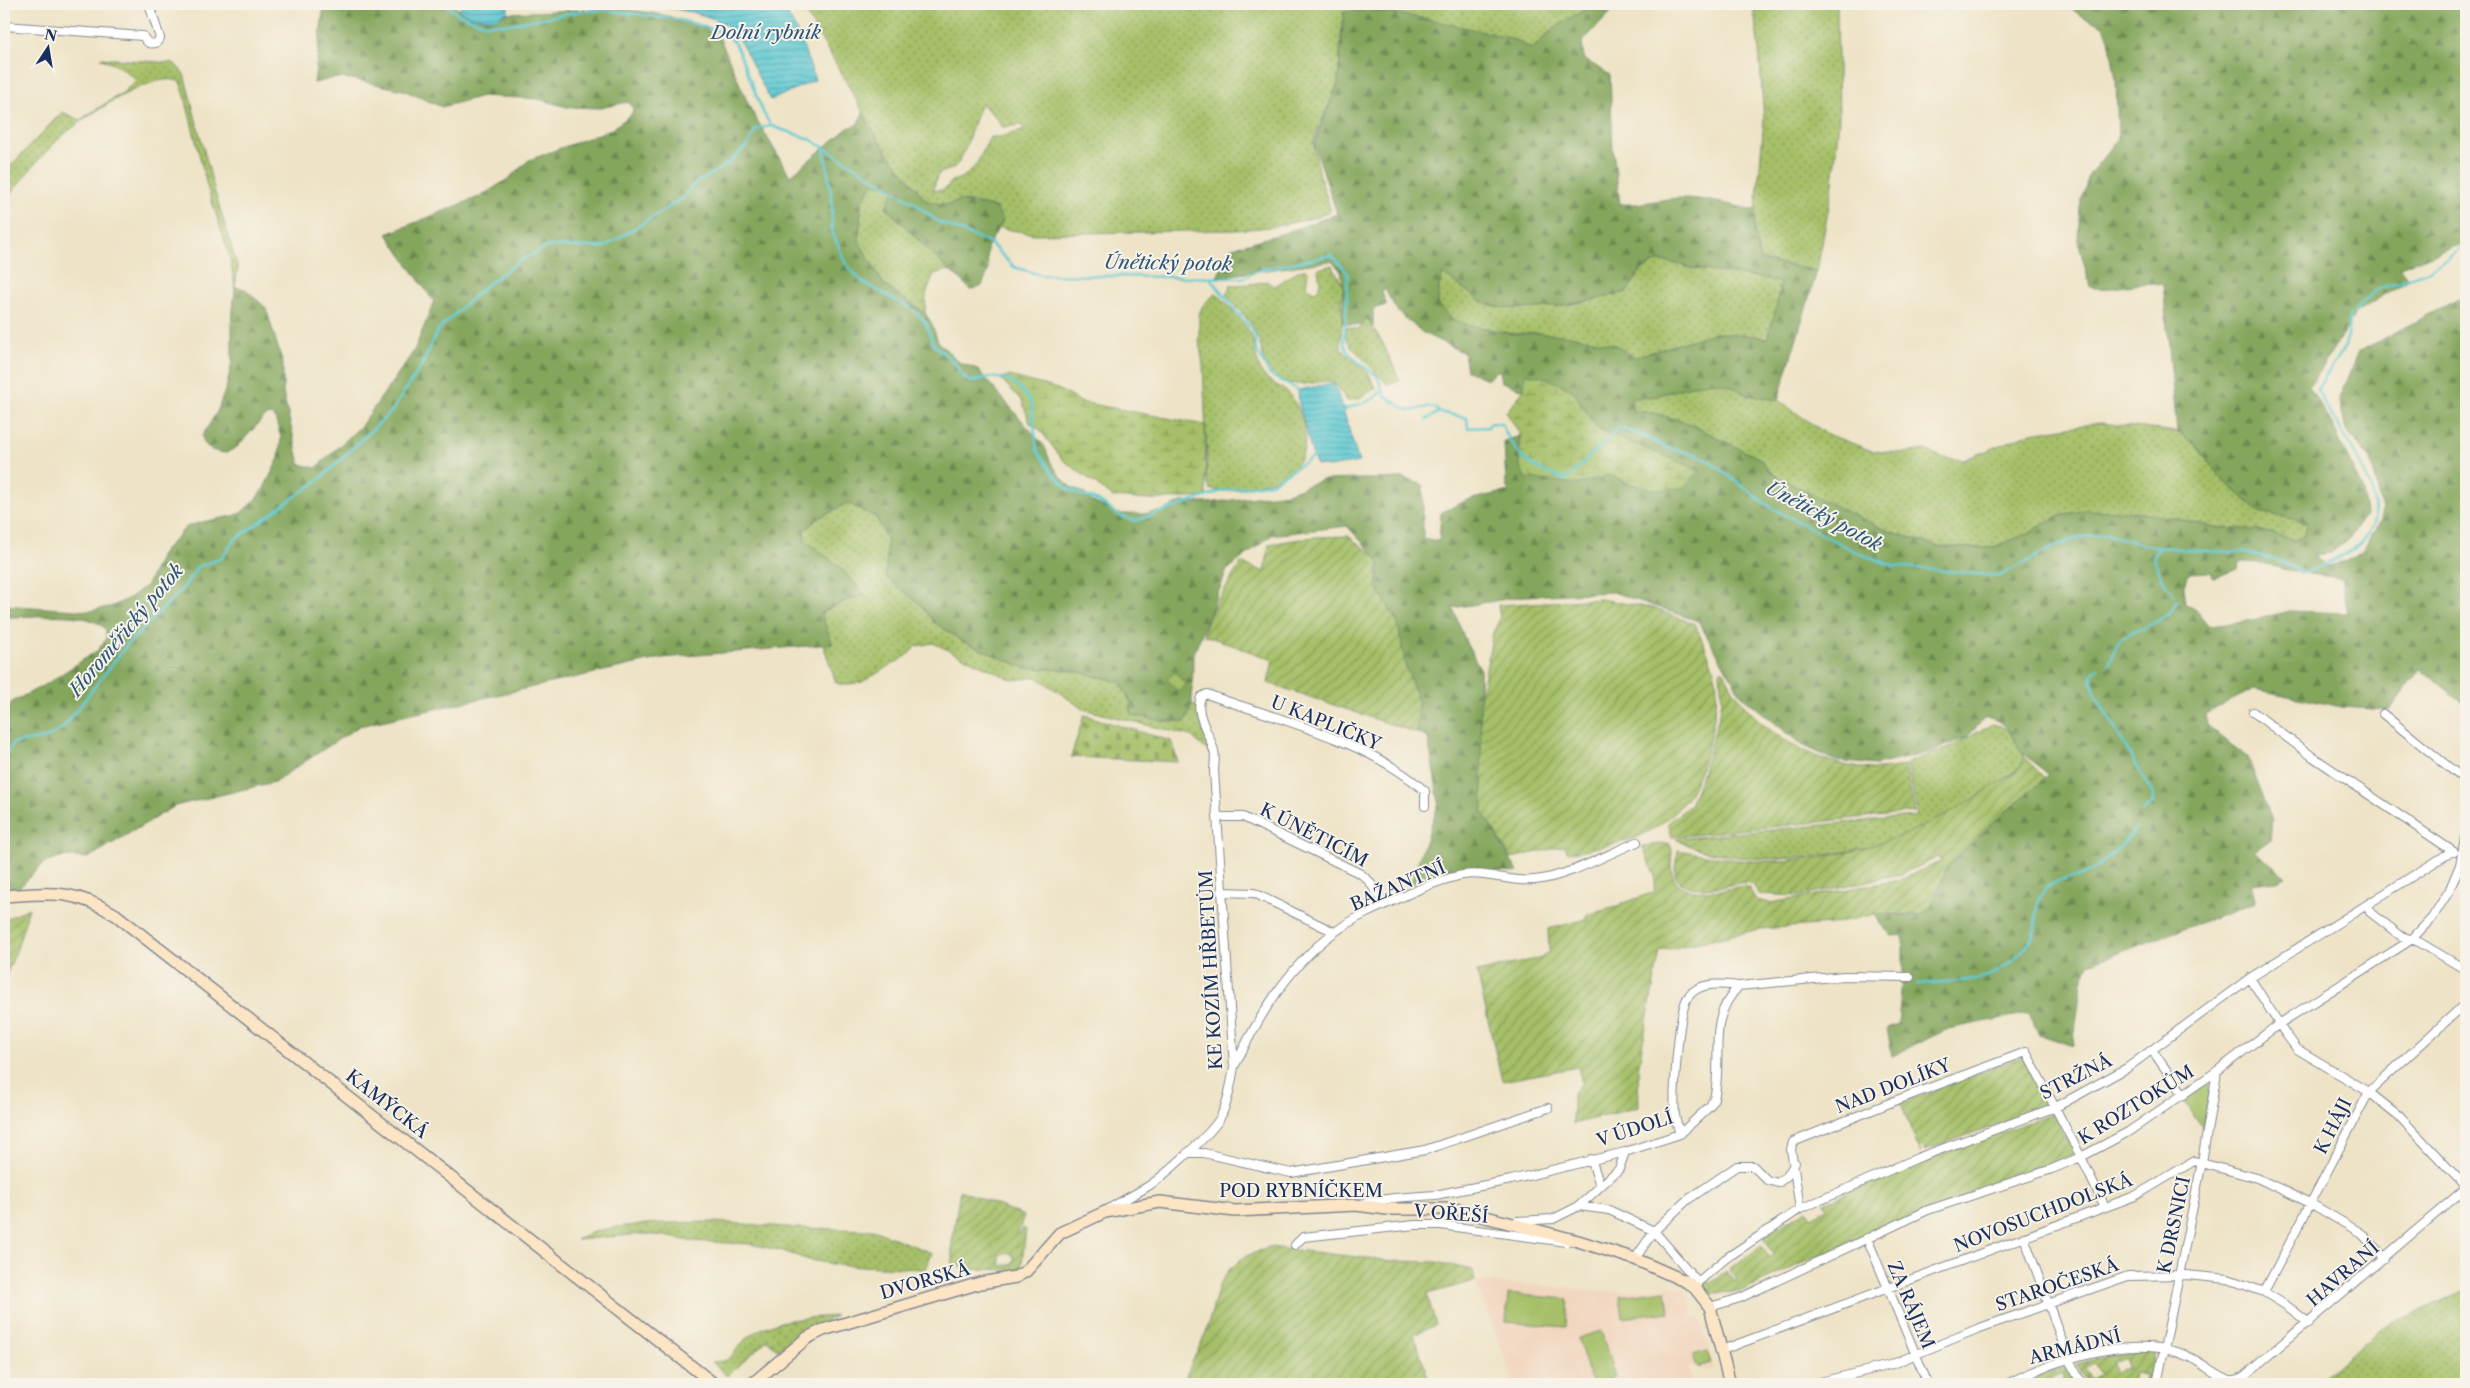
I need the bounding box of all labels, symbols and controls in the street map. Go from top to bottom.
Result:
water label: Dolní rybník [709,21,821,44]
north arrow [22,22,72,72]
text: N [43,25,59,45]
water label: Únětický potok [1104,250,1232,276]
water label: Únětický potok [1762,476,1886,556]
water label: Horoměřický potok [63,559,188,702]
street label: U KAPLIČKY [1268,689,1386,756]
street label: K ÚNĚTICÍM [1256,797,1373,872]
street label: BAŽANTNÍ [1346,854,1449,916]
street label: KE KOZÍM HŘBETŮM [1193,870,1227,1071]
street label: STRŽNÁ [2035,1047,2116,1104]
street label: NAD DOLÍKY [1832,1052,1955,1118]
street label: K ROZTOKŮM [2073,1060,2198,1149]
street label: KAMÝCKÁ [341,1064,434,1143]
street label: K HÁJI [2309,1094,2356,1158]
street label: V ÚDOLÍ [1593,1105,1676,1152]
street label: NOVOSUCHDOLSKÁ [1950,1168,2136,1257]
street label: K DRSNICI [2153,1174,2195,1276]
street label: POD RYBNÍČKEM [1219,1178,1383,1202]
street label: V OŘEŠÍ [1412,1198,1489,1228]
street label: HAVRANÍ [2302,1236,2384,1311]
street label: STAROČESKÁ [1992,1252,2122,1316]
street label: DVORSKÁ [877,1257,973,1304]
street label: ZA RÁJEM [1883,1257,1940,1352]
street label: ARMÁDNÍ [2026,1324,2123,1369]

